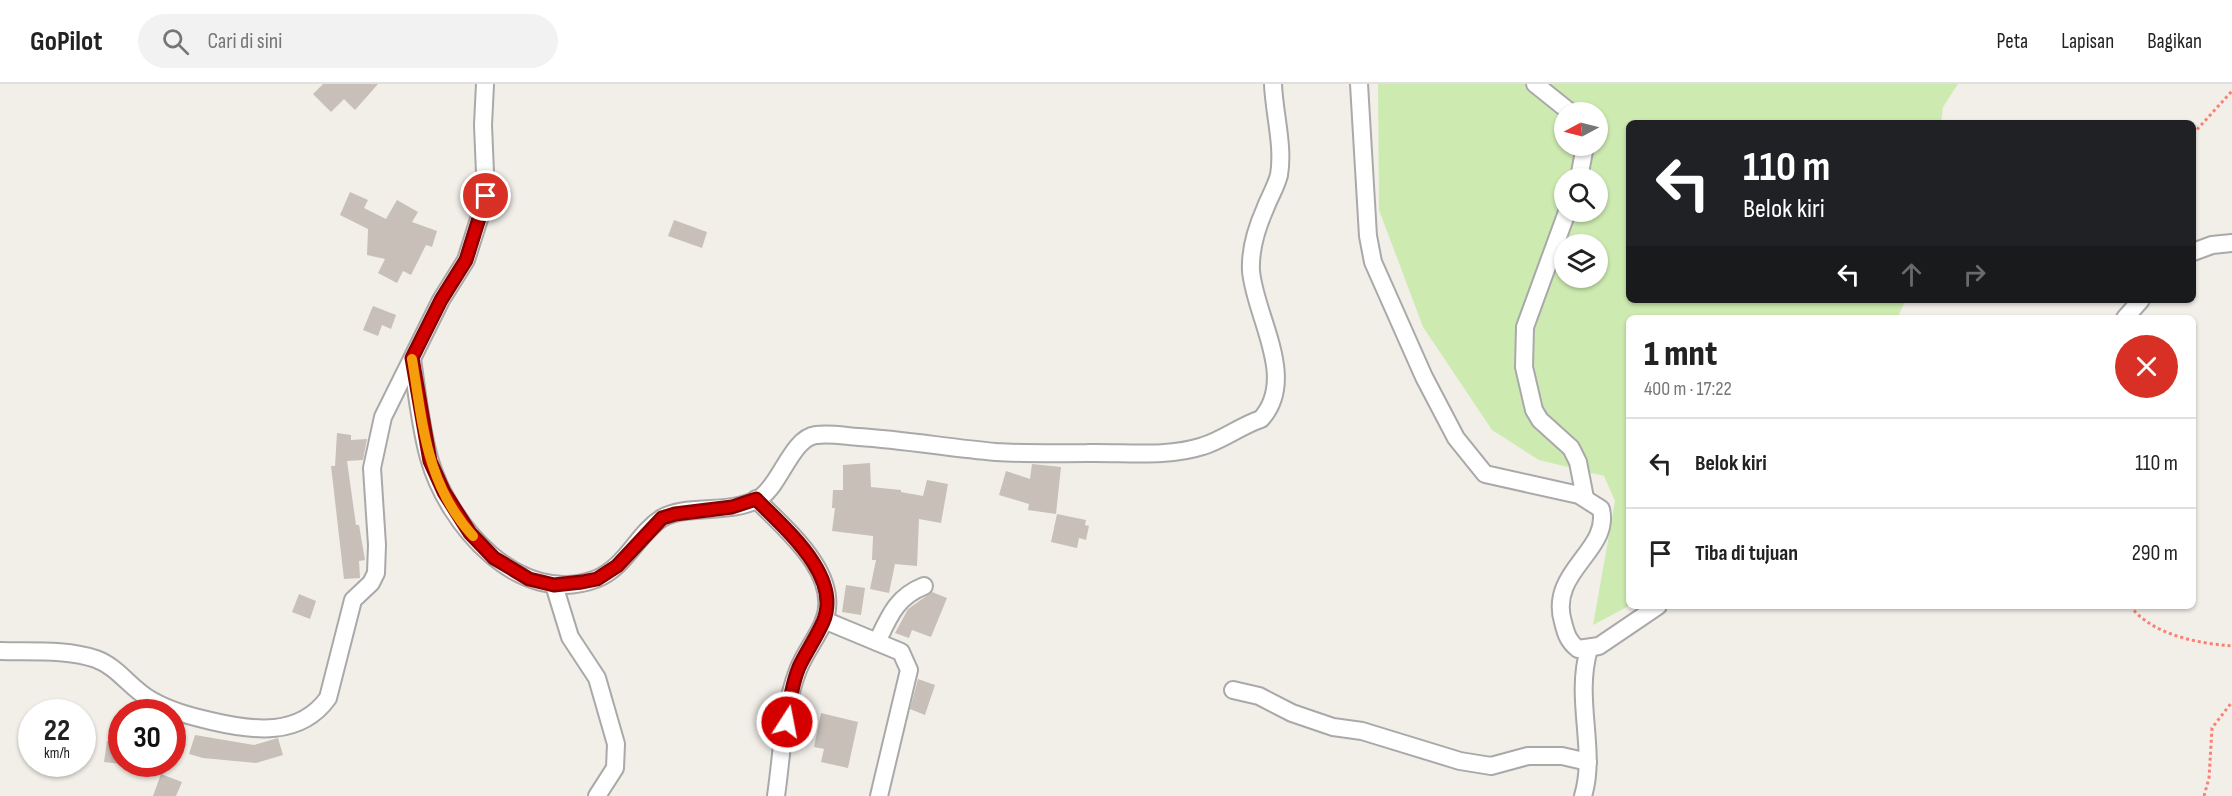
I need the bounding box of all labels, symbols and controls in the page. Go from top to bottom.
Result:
search box [138,14,558,68]
text: GoPilot [30,25,102,58]
icon: search [159,25,192,58]
text: Cari di sini [207,28,282,55]
text: Peta [1997,29,2028,54]
text: Lapisan [2061,29,2114,54]
text: Bagikan [2147,29,2202,54]
north arrow [1554,102,1608,156]
map controls [1554,102,1608,288]
text: 110 m [1743,142,1830,193]
icon: left [1644,144,1722,222]
button: search [1554,168,1608,222]
pin [460,170,511,221]
icon: arrive [469,179,502,212]
text: Belok kiri [1743,193,1825,225]
button: layers [1554,234,1608,288]
icon: left [1832,258,1865,291]
icon: ahead [1895,258,1928,291]
icon: right [1958,258,1991,291]
text: 1 mnt [1644,333,1717,376]
button: close [2115,335,2178,398]
text: 400 m · 17:22 [1644,377,1732,401]
icon: left [1644,447,1677,480]
text: Belok kiri [1695,450,1767,477]
text: 110 m [2135,450,2178,477]
icon: arrive [1644,537,1677,570]
text: Tiba di tujuan [1695,540,1798,567]
text: 290 m [2132,540,2178,567]
position arrow [755,690,819,754]
speed limit sign: 30 [108,699,186,777]
text: 22 [44,713,70,749]
text: km/h [44,744,70,763]

